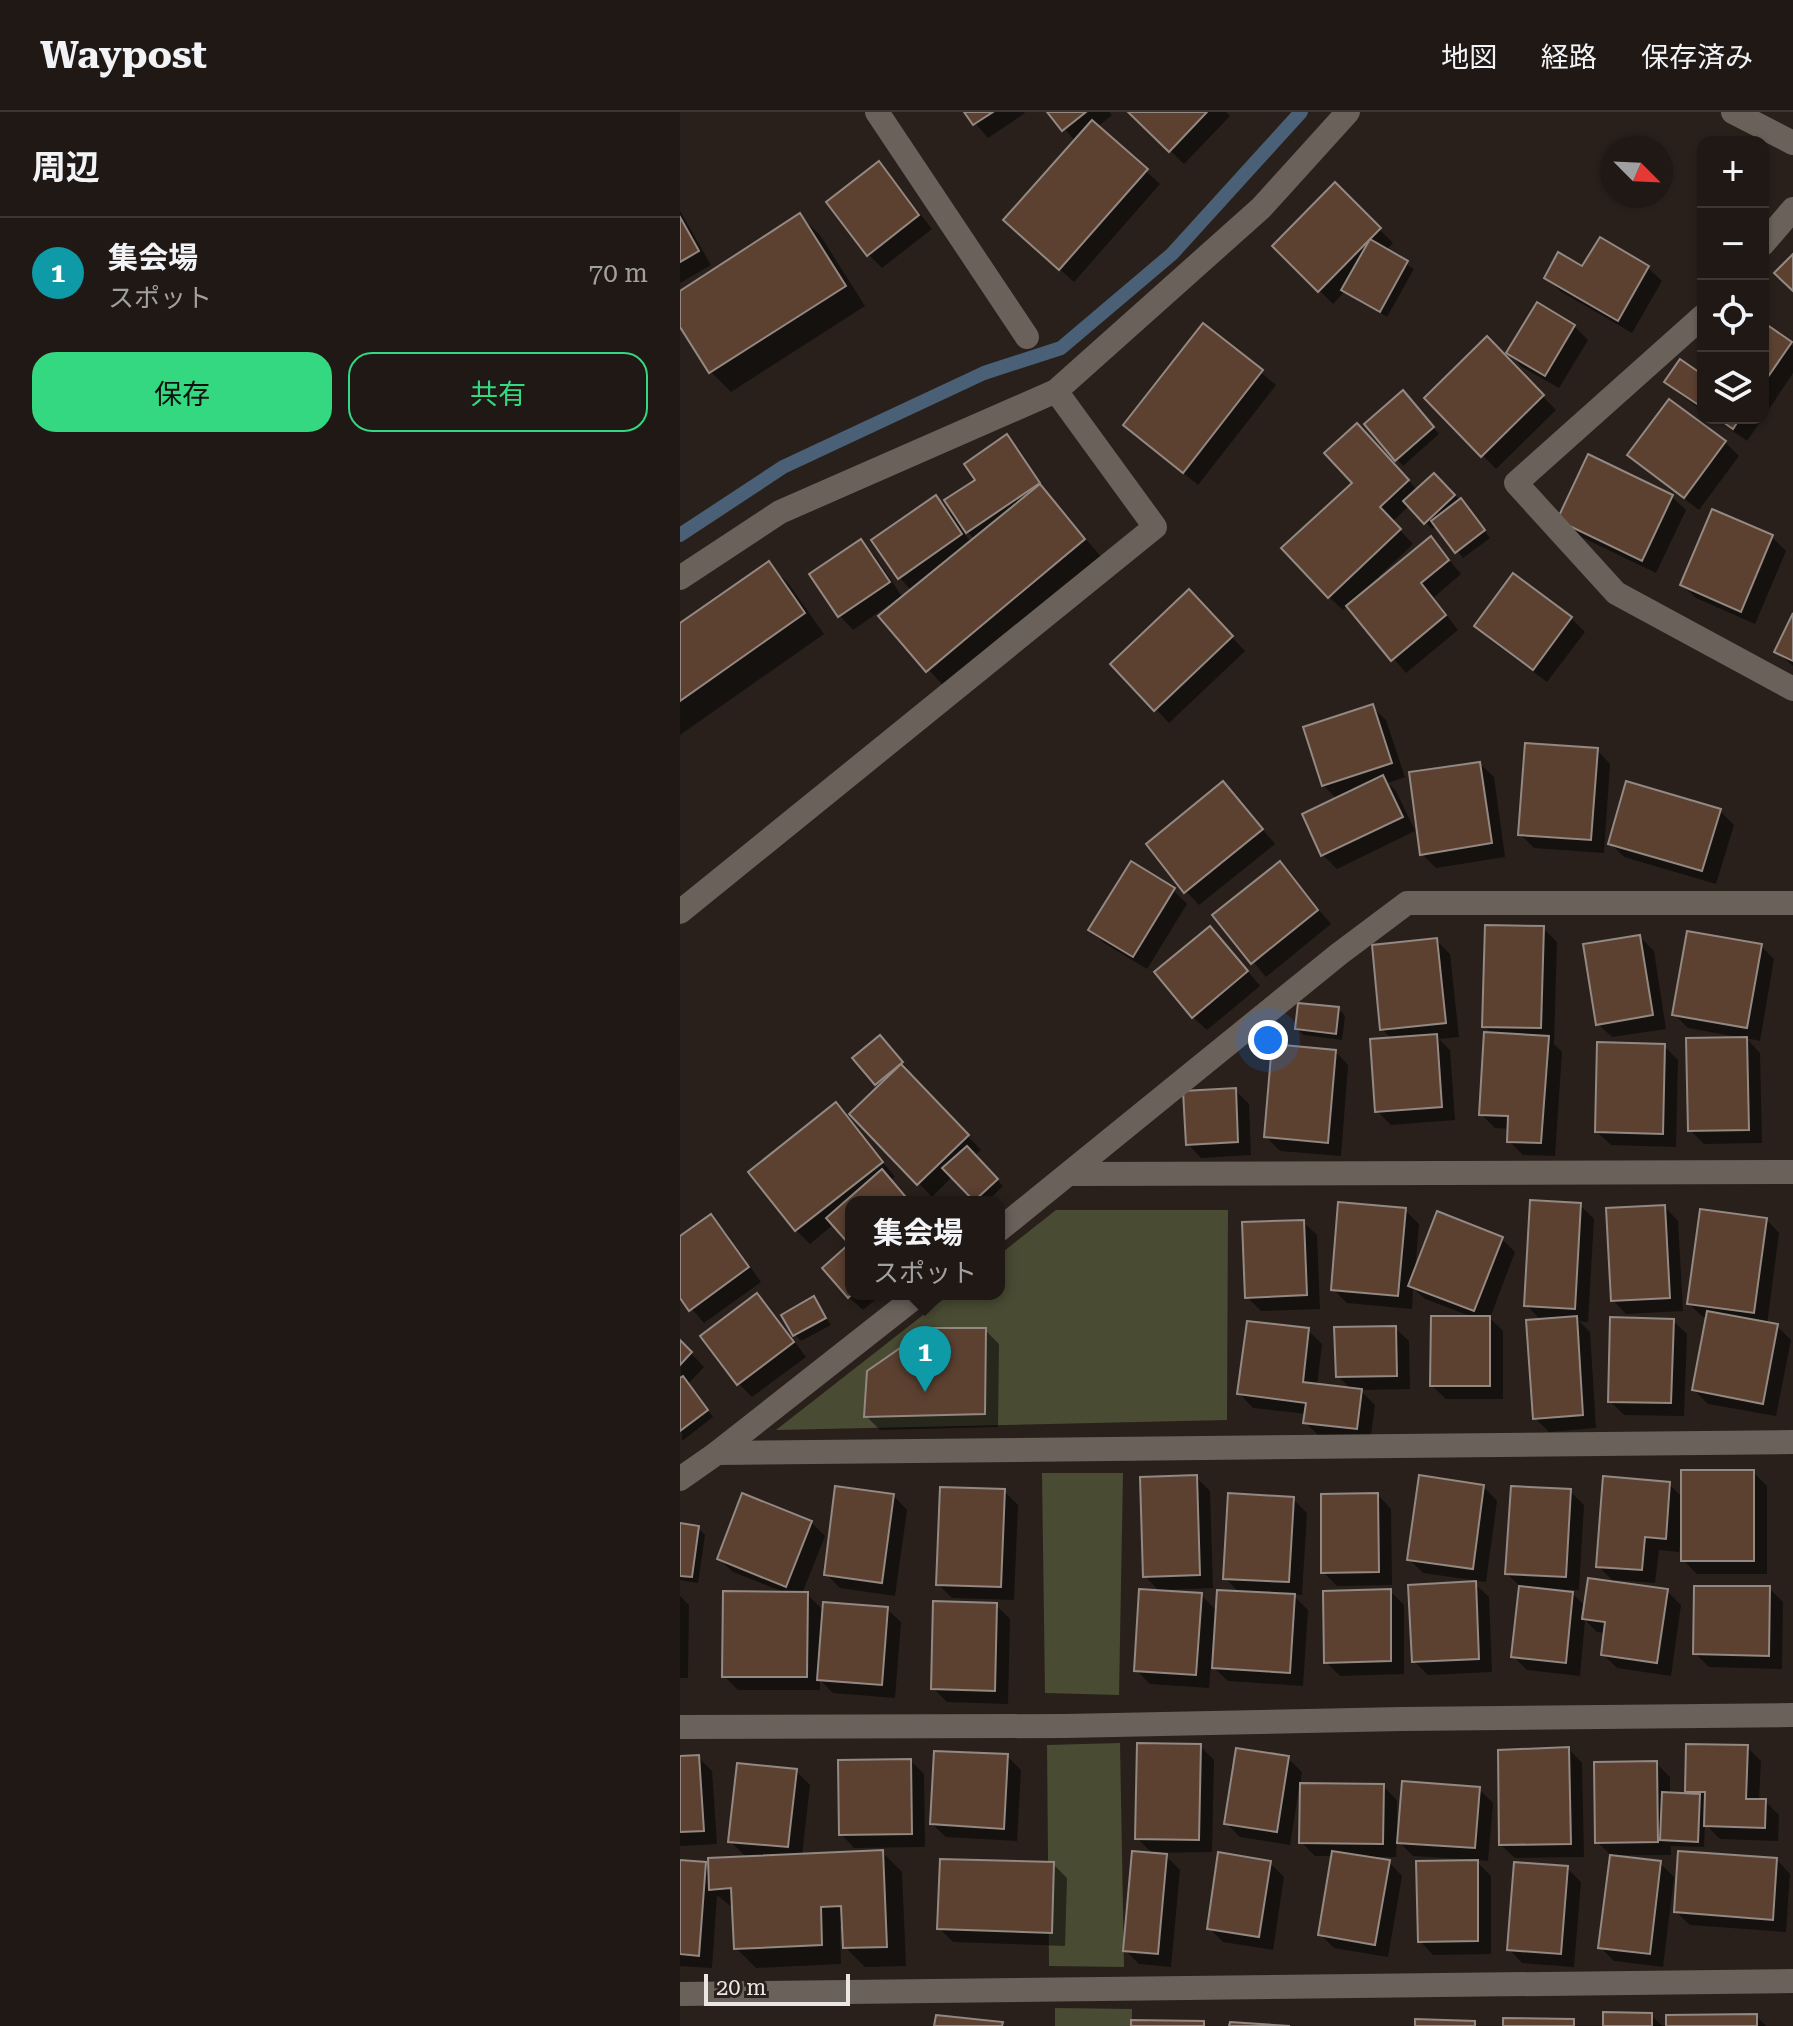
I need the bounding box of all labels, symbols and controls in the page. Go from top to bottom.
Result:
text: Waypost [40,33,207,77]
text: 地図 [1441,41,1497,74]
text: 経路 [1541,41,1597,74]
text: 保存済み [1641,41,1753,74]
north arrow [1601,136,1673,208]
map controls [1697,136,1769,424]
button: + [1697,136,1769,208]
text: 周辺 [32,147,100,187]
button: − [1697,208,1769,280]
text: 集会場 [108,240,198,275]
text: 1 [51,258,65,288]
text: 70 m [589,258,648,288]
button: locate [1697,280,1769,352]
text: スポット [108,283,212,313]
button: 保存 [32,352,332,432]
button: 共有 [348,352,648,432]
button: layers [1697,352,1769,424]
your location [1248,1020,1288,1060]
popup [845,1196,1005,1300]
text: 集会場 [873,1215,963,1250]
text: スポット [873,1258,977,1288]
pin: 1 [899,1326,951,1392]
scale bar [704,1970,850,2006]
text: 20 m [716,1975,766,2000]

